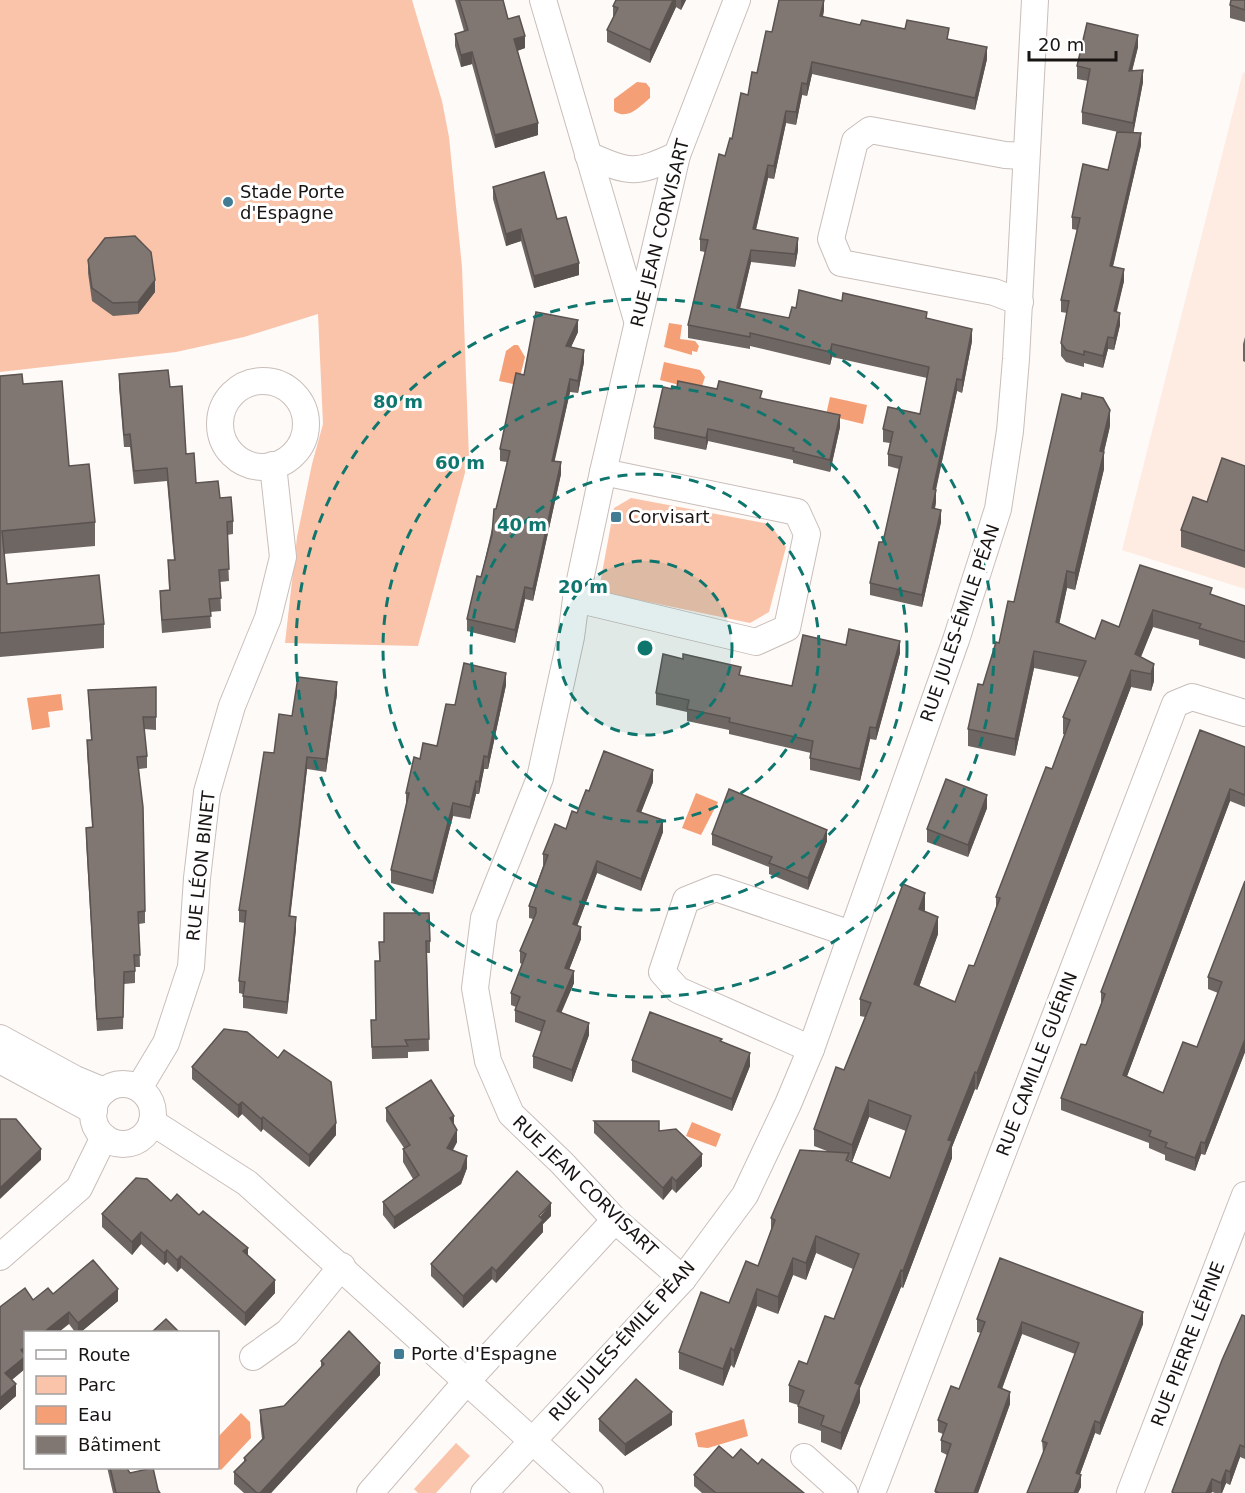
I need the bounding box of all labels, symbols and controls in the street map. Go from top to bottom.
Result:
scale bar [1029,24,1116,62]
text: 20 m [1038,34,1084,55]
street label: RUE JEAN CORVISART [626,136,693,329]
place label: Stade Porte d'Espagne [240,181,345,223]
marker: Stade Porte d'Espagne [221,195,235,209]
text: 80 m [373,391,423,412]
text: 60 m [435,452,485,473]
place label: Corvisart [628,506,710,527]
marker: Corvisart [609,510,623,524]
text: 40 m [497,514,547,535]
street label: RUE JULES-ÉMILE PÉAN [916,521,1003,725]
text: 20 m [558,576,608,597]
centre of rings [635,638,655,658]
street label: RUE LÉON BINET [182,789,219,942]
street label: RUE CAMILLE GUÉRIN [992,969,1081,1159]
street label: RUE JEAN CORVISART [509,1111,663,1261]
street label: RUE JULES-ÉMILE PÉAN [544,1256,699,1425]
street label: RUE PIERRE LÉPINE [1146,1258,1229,1429]
legend [24,1331,219,1469]
place label: Porte d'Espagne [411,1343,557,1364]
text: Route [78,1344,130,1365]
marker: Porte d'Espagne [392,1347,406,1361]
text: Parc [78,1374,116,1395]
text: Eau [78,1404,112,1425]
text: Bâtiment [78,1434,161,1455]

